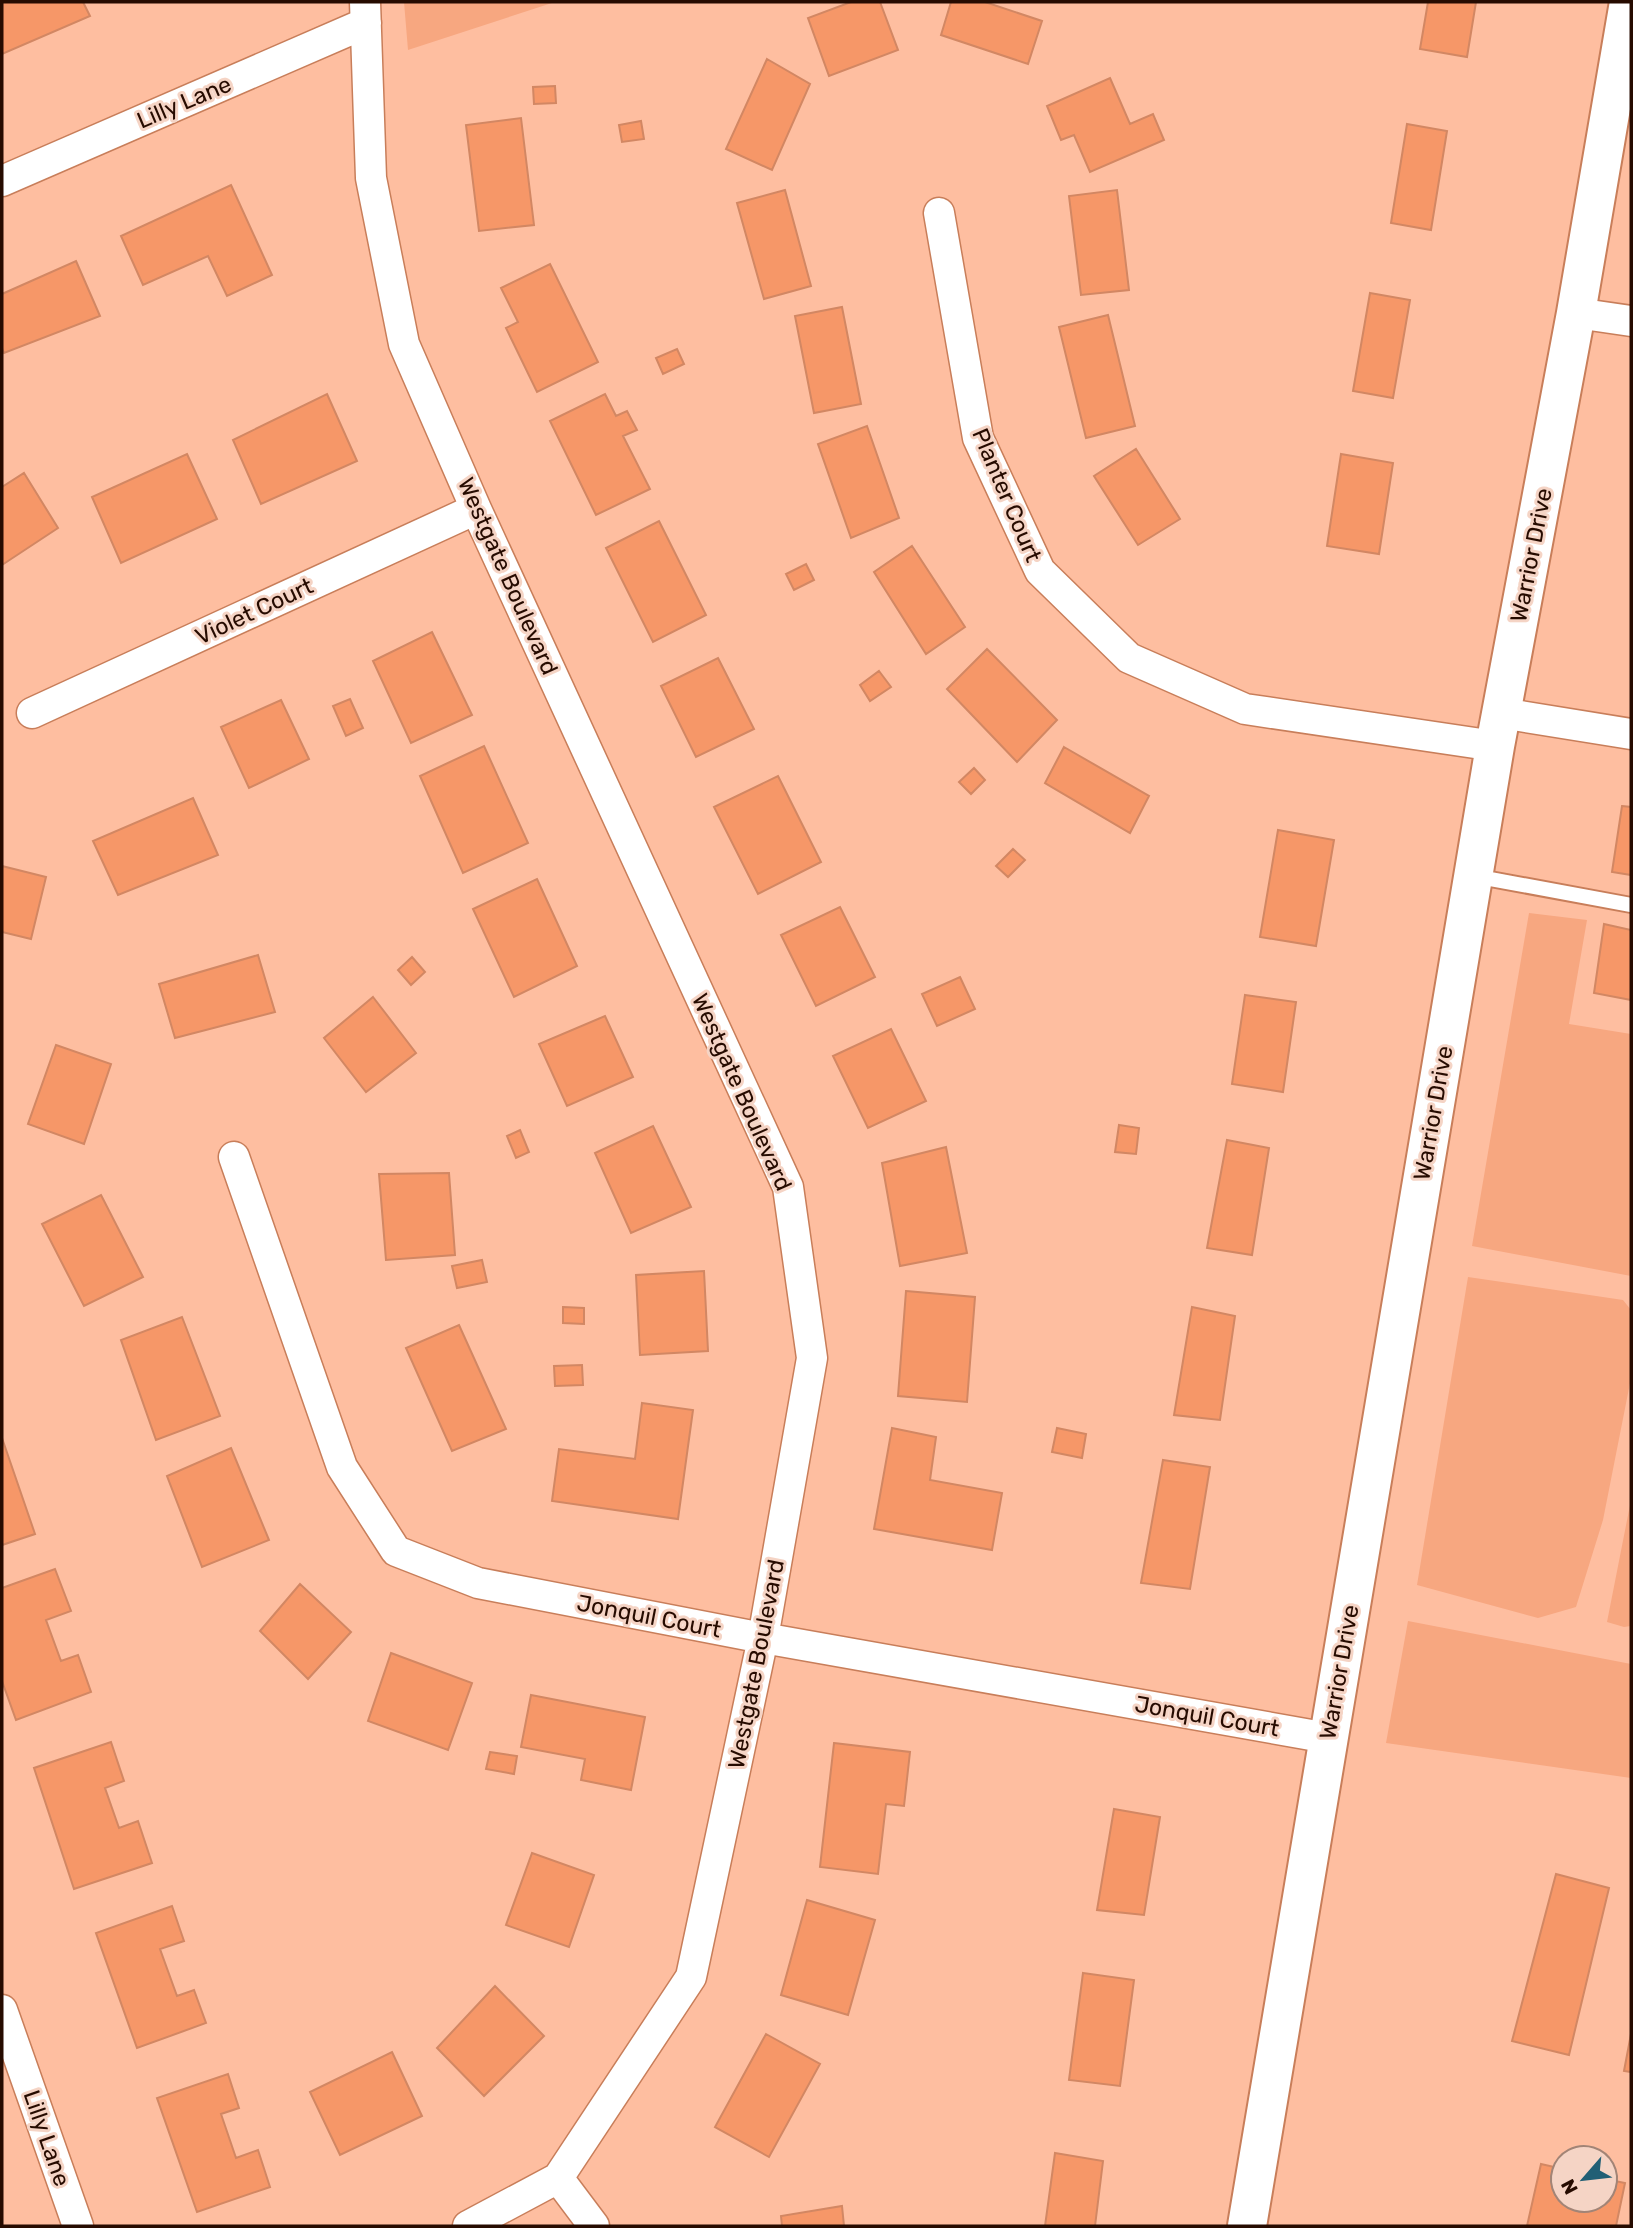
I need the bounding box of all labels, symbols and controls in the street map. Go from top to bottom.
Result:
street label: Lilly Lane [133,70,235,134]
street label: Planter Court [966,424,1048,566]
street label: Westgate Boulevard [452,473,564,679]
street label: Warrior Drive [1504,486,1558,624]
street label: Violet Court [191,571,317,651]
street label: Westgate Boulevard [686,989,798,1195]
street label: Warrior Drive [1407,1044,1459,1182]
street label: Westgate Boulevard [722,1557,790,1771]
street label: Jonquil Court [575,1588,723,1644]
street label: Warrior Drive [1313,1603,1365,1741]
street label: Jonquil Court [1133,1690,1281,1742]
street label: Lilly Lane [18,2086,76,2190]
north arrow [1549,2144,1619,2214]
text: N [1556,2175,1583,2198]

